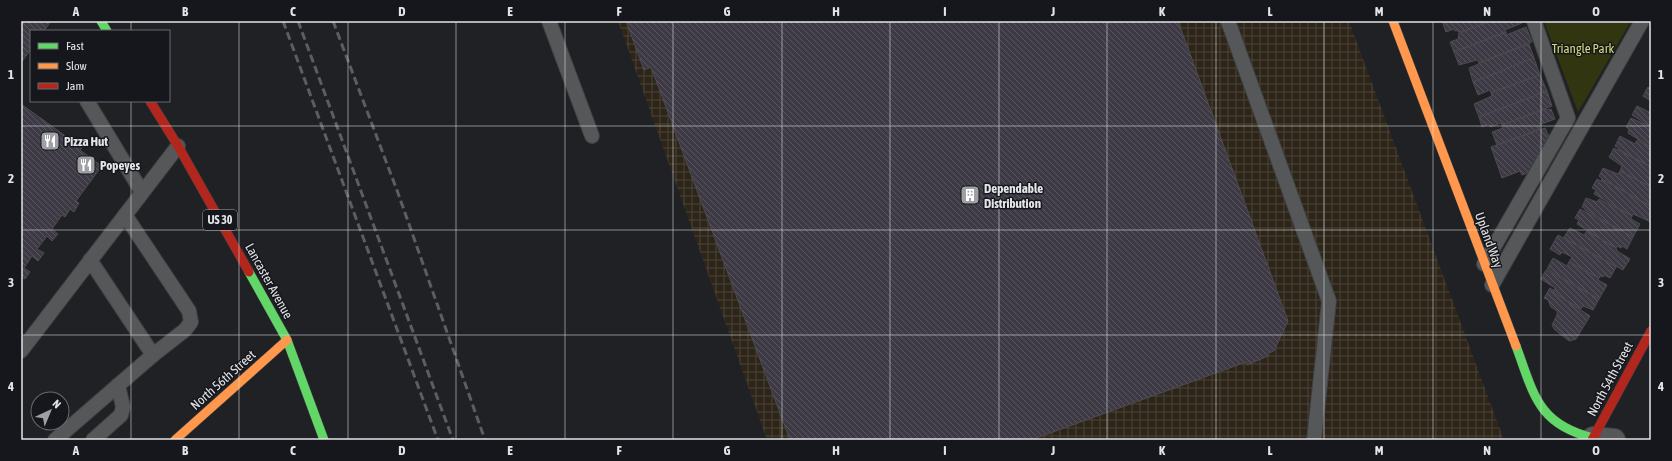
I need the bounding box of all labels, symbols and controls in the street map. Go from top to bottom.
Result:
text: A [72,4,80,19]
text: B [182,4,189,19]
text: C [290,4,296,19]
text: D [398,4,406,19]
text: E [507,4,513,19]
text: F [616,4,622,19]
text: G [724,4,731,19]
text: H [832,4,840,19]
text: I [943,4,947,19]
text: J [1050,4,1055,19]
text: K [1159,4,1166,19]
text: L [1267,4,1273,19]
text: M [1375,4,1384,19]
text: N [1483,4,1491,19]
text: O [1592,4,1600,19]
legend [30,30,170,102]
text: Fast [66,39,84,53]
park label: Triangle Park [1552,41,1614,56]
text: Slow [66,59,87,73]
text: 1 [8,67,14,82]
text: 1 [1658,67,1664,82]
text: Jam [66,79,84,93]
restaurant icon: Pizza Hut [39,130,61,152]
place label: Pizza Hut [64,134,108,149]
restaurant icon: Popeyes [75,154,97,176]
place label: Popeyes [100,158,140,173]
text: 2 [8,171,14,186]
text: 2 [1658,171,1664,186]
place label: Dependable Distribution [984,181,1043,211]
building icon: Dependable Distribution [959,184,981,206]
road number: US 30 [203,210,237,230]
street label: Upland Way [1472,210,1506,270]
street label: Lancaster Avenue [242,241,296,321]
text: 3 [8,275,14,290]
text: 3 [1658,275,1664,290]
street label: North 54th Street [1584,339,1636,419]
street label: North 56th Street [188,347,259,413]
text: 4 [7,379,14,394]
text: 4 [1657,379,1664,394]
north arrow [30,391,70,431]
text: N [50,397,63,410]
text: A [72,443,80,458]
text: B [182,443,189,458]
text: C [290,443,296,458]
text: D [398,443,406,458]
text: E [507,443,513,458]
text: F [616,443,622,458]
text: G [724,443,731,458]
text: H [832,443,840,458]
text: I [943,443,947,458]
text: J [1050,443,1055,458]
text: K [1159,443,1166,458]
text: L [1267,443,1273,458]
text: M [1375,443,1384,458]
text: N [1483,443,1491,458]
text: O [1592,443,1600,458]

